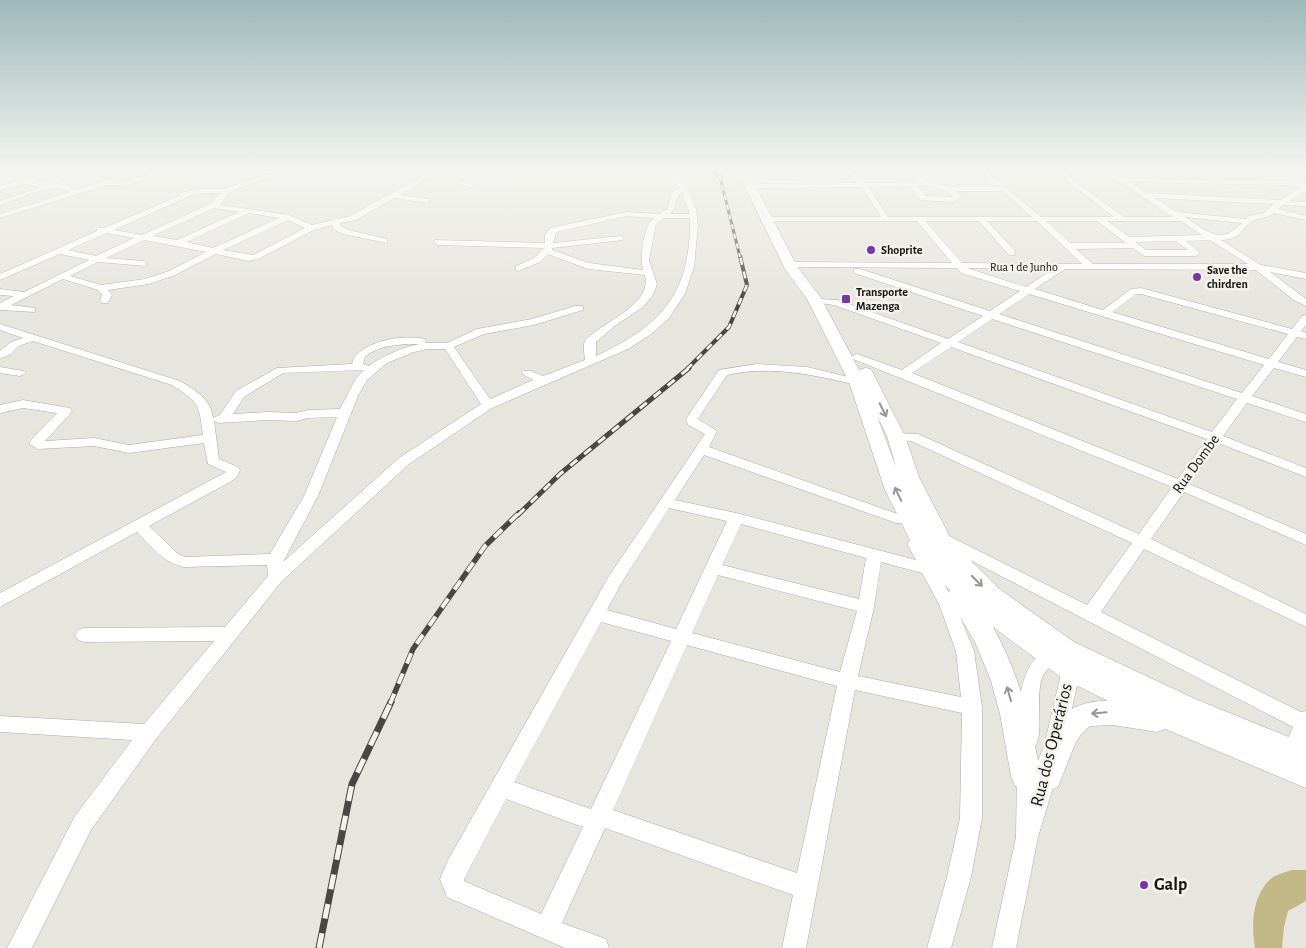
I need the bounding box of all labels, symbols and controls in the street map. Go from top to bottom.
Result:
marker: Shoprite [865,244,877,256]
place label: Shoprite [881,244,923,256]
street label: Rua 1 de Junho [990,261,1058,273]
place label: Save the chirdren [1207,264,1248,290]
marker: Save the chirdren [1191,271,1203,283]
place label: Transporte Mazenga [856,286,908,312]
marker: Transporte Mazenga [840,293,852,305]
one-way arrow [879,402,888,417]
street label: Rua Dombe [1170,432,1222,496]
one-way arrow [893,487,902,502]
one-way arrow [971,575,983,587]
street label: Rua dos Operários [1028,682,1076,808]
one-way arrow [1003,687,1013,703]
one-way arrow [1091,709,1107,718]
place label: Galp [1154,876,1187,894]
marker: Galp [1138,879,1150,891]

